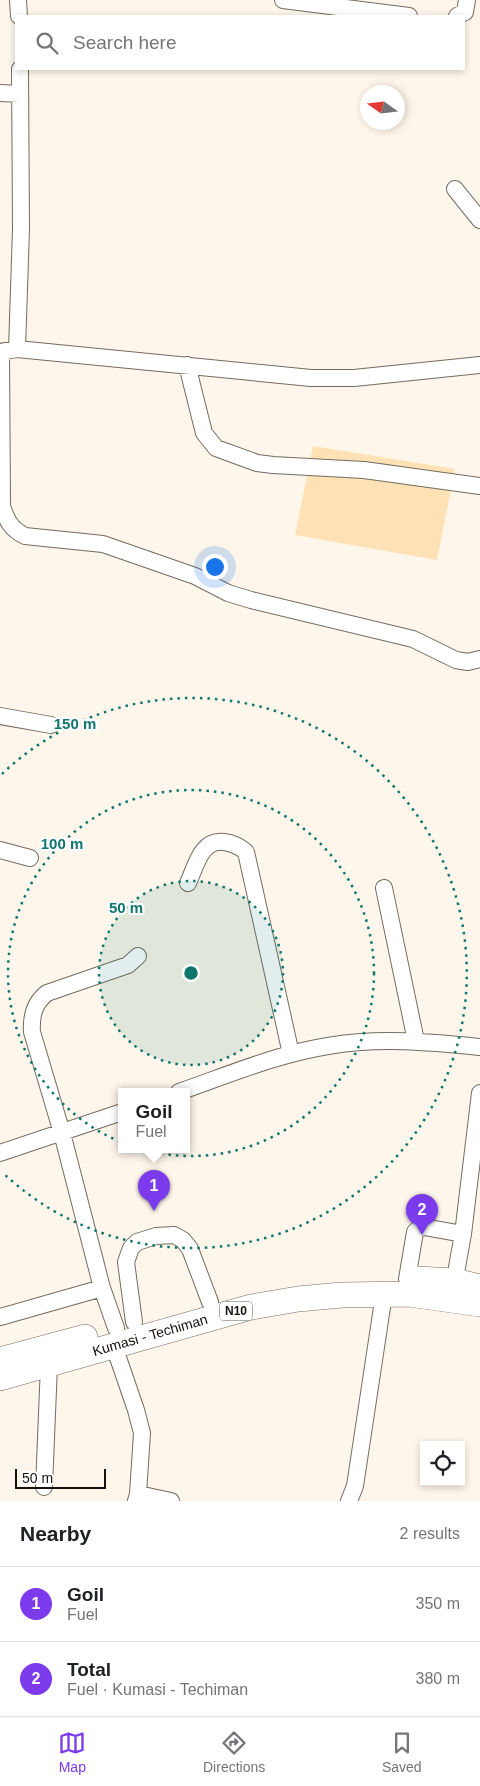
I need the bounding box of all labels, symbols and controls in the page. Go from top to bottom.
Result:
search box [15,15,465,70]
icon: search [33,29,61,57]
text: Search here [73,32,177,53]
north arrow [360,85,405,130]
your location [202,554,228,580]
text: 150 m [54,715,96,732]
text: 100 m [41,835,83,852]
text: 50 m [109,899,143,916]
centre of rings [182,964,200,982]
popup [118,1088,190,1153]
text: Goil [136,1101,172,1122]
text: Fuel [136,1123,167,1140]
pin: 1 [138,1170,170,1211]
pin: 2 [406,1194,438,1235]
road number: N10 [220,1302,252,1320]
street label: Kumasi - Techiman [91,1311,209,1359]
map controls [420,1441,465,1486]
button: locate [420,1441,465,1486]
scale bar [15,1466,106,1489]
text: 50 m [22,1470,53,1486]
text: Nearby [20,1522,91,1545]
text: 2 results [400,1525,460,1542]
text: Goil [67,1584,104,1605]
text: 1 [32,1595,40,1612]
text: 350 m [416,1595,460,1612]
text: Fuel [67,1606,98,1623]
text: Total [67,1659,111,1680]
text: 2 [32,1670,40,1687]
text: 380 m [416,1670,460,1687]
text: Fuel · Kumasi - Techiman [67,1681,248,1698]
tab: Map [58,1729,86,1775]
tab: Directions [203,1729,265,1775]
tab: Saved [382,1729,422,1775]

